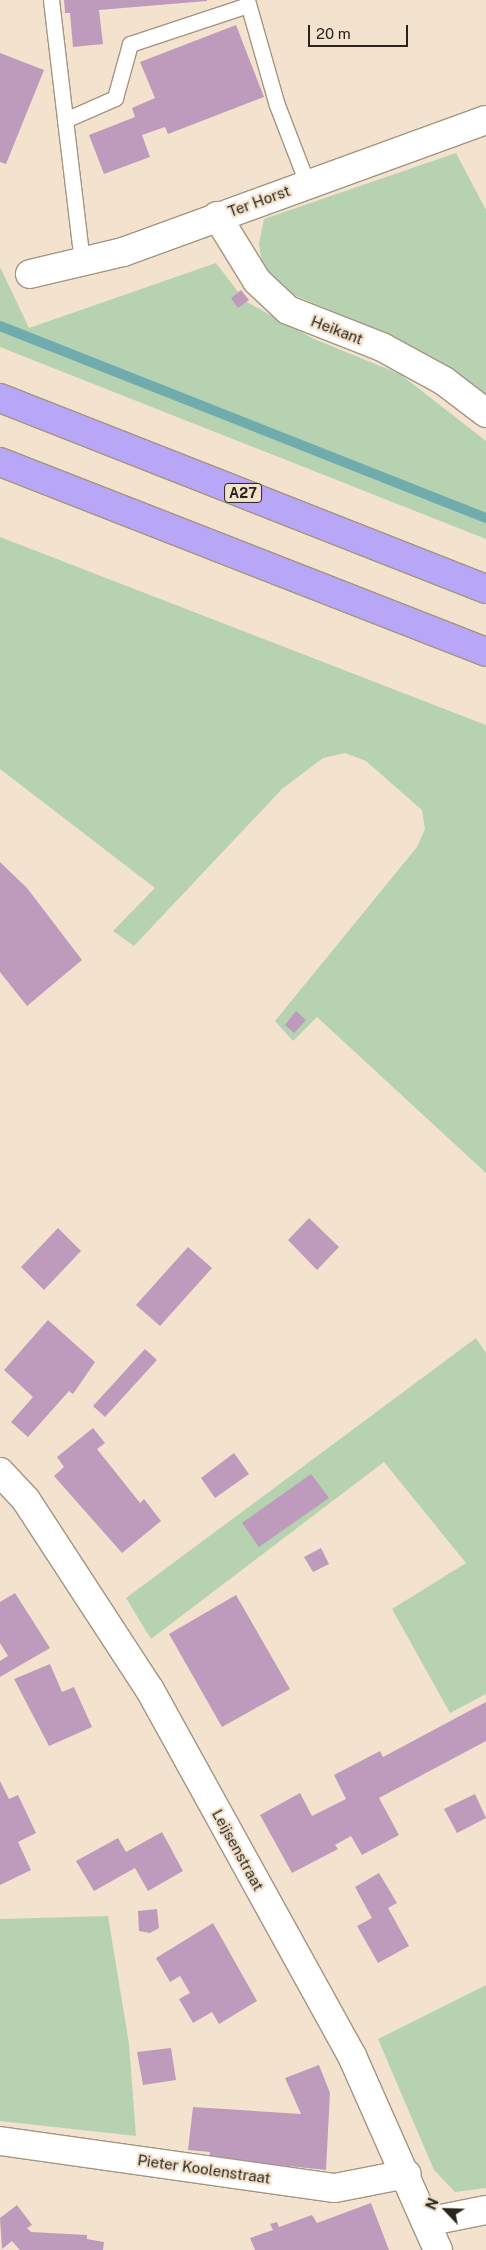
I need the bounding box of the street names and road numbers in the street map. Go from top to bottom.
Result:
street label: Ter Horst [225,181,293,221]
street label: Heikant [308,312,366,348]
road number: A27 [223,482,263,504]
street label: Leijsenstraat [208,1806,268,1894]
street label: Pieter Koolenstraat [136,2151,272,2187]

